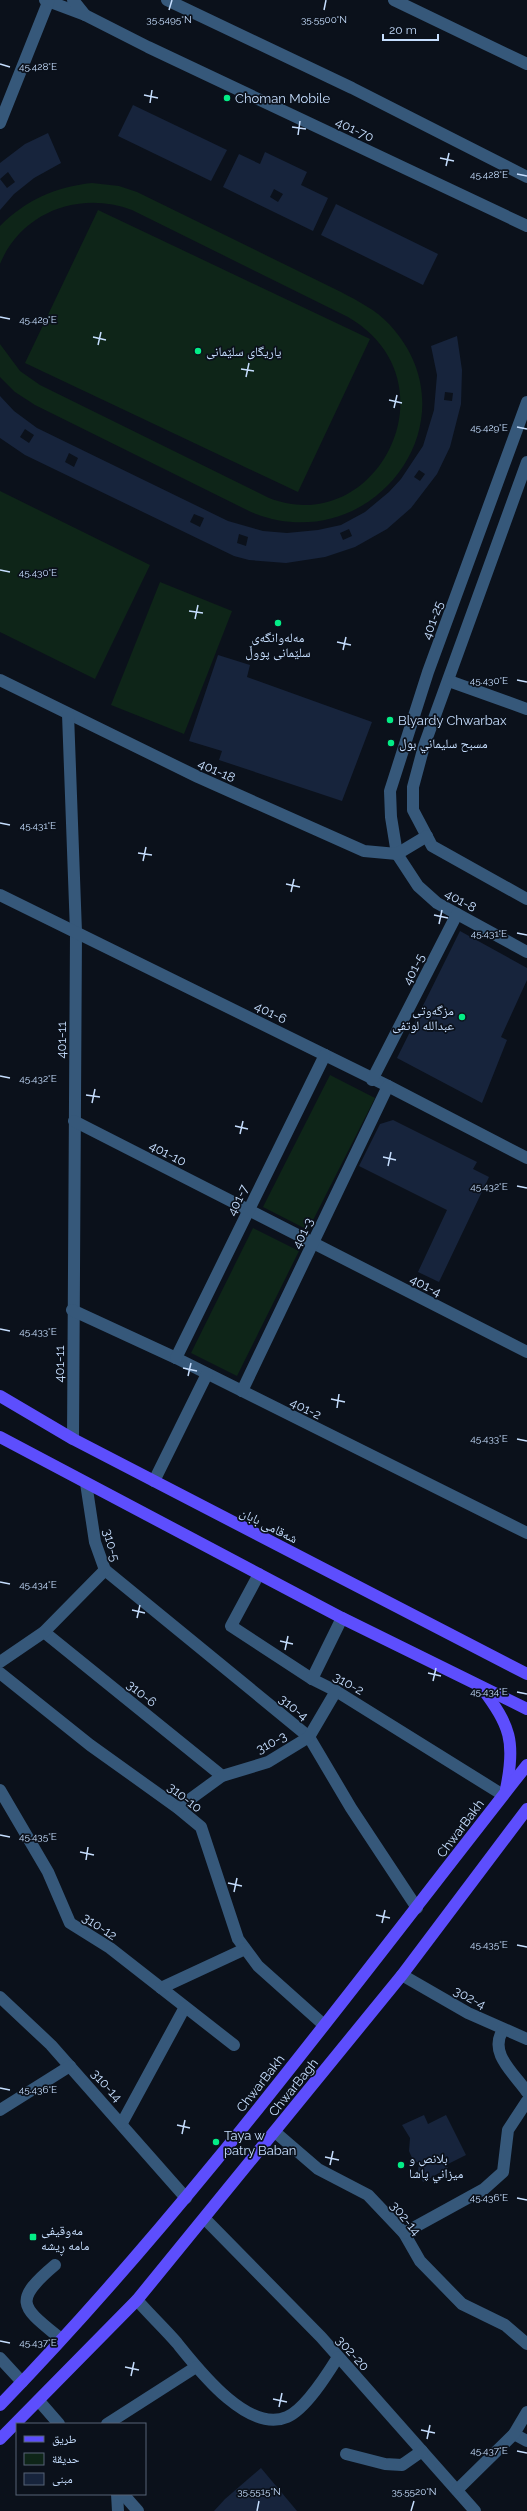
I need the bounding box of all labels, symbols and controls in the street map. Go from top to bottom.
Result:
text: 35.5495°N [146,14,192,25]
text: 35.5500°N [301,14,347,25]
scale bar [383,16,438,42]
text: 20 m [389,23,417,37]
text: 45.428°E [19,61,57,72]
place label: Choman Mobile [235,91,331,106]
marker: Choman Mobile [222,93,232,103]
street label: 401-70 [333,114,376,145]
text: 45.428°E [470,169,508,180]
text: 45.429°E [19,314,57,325]
place label: یاریگای سلێمانی [206,344,281,360]
marker: یاریگای سلێمانی [193,346,203,356]
text: 45.429°E [470,422,508,433]
text: 45.430°E [19,567,57,578]
street label: 401-25 [419,599,446,641]
marker: مەلەوانگەی سلێمانی پووڵ [273,618,283,628]
place label: مەلەوانگەی سلێمانی پووڵ [245,630,311,661]
text: 45.430°E [470,675,508,686]
place label: Blyardy Chwarbax [398,713,507,728]
marker: Blyardy Chwarbax [385,715,395,725]
place label: مسبح سلیماني بول [399,736,488,754]
marker: مسبح سلیماني بول [386,738,396,748]
street label: 401-18 [196,756,238,785]
text: 45.431°E [20,820,56,831]
street label: 401-8 [442,886,479,915]
text: 45.431°E [471,928,507,939]
street label: 401-5 [399,951,428,987]
street label: 401-6 [252,998,289,1027]
place label: مزگەوتی عبداللە لوتفی [392,1003,454,1034]
marker: مزگەوتی عبداللە لوتفی [457,1012,467,1022]
street label: 401-11 [54,1021,69,1059]
text: 45.432°E [19,1073,57,1084]
street label: 401-10 [147,1138,189,1169]
text: 45.432°E [470,1181,508,1192]
street label: 401-7 [224,1182,251,1218]
street label: 401-3 [289,1215,316,1251]
street label: 401-4 [408,1271,444,1300]
text: 45.433°E [19,1326,57,1337]
street label: 401-11 [52,1345,67,1383]
street label: 401-2 [288,1395,324,1422]
text: 45.433°E [470,1433,508,1444]
street label: شەقامی بابان [237,1505,300,1547]
street label: 310-5 [100,1527,123,1563]
text: 45.434°E [19,1579,57,1590]
street label: 310-2 [331,1669,367,1698]
street label: 310-6 [124,1677,160,1710]
text: 45.434°E [470,1686,508,1697]
street label: 310-4 [276,1691,311,1724]
street label: 310-3 [253,1728,289,1757]
street label: 310-10 [165,1779,205,1815]
street label: ChwarBakh [434,1796,487,1860]
text: 45.435°E [19,1831,57,1842]
street label: 310-12 [80,1910,120,1943]
text: 45.435°E [470,1939,508,1950]
street label: 302-4 [451,1983,488,2012]
street label: ChwarBakh [233,2052,287,2115]
street label: ChwarBagh [266,2055,321,2119]
street label: 310-14 [88,2066,125,2105]
text: 45.436°E [19,2084,57,2095]
place label: Taya w patry Baban [224,2128,296,2158]
marker: Taya w patry Baban [211,2137,221,2147]
place label: بلانص و ميزاني پاشا [409,2151,463,2184]
marker: بلانص و ميزاني پاشا [396,2160,406,2170]
text: 45.436°E [470,2192,508,2203]
street label: 302-14 [387,2198,424,2238]
place label: مەوقیفی مامە ڕیشە [41,2223,89,2256]
marker: مەوقیفی مامە ڕیشە [28,2232,38,2242]
street label: 302-20 [333,2333,372,2374]
text: 45.437°E [19,2337,57,2348]
legend [16,2423,146,2495]
text: طريق [52,2432,77,2446]
text: 45.437°E [470,2445,508,2456]
text: حديقة [52,2452,80,2466]
text: مبنى [52,2472,73,2486]
text: 35.5515°N [237,2486,281,2497]
text: 35.5520°N [391,2486,437,2497]

